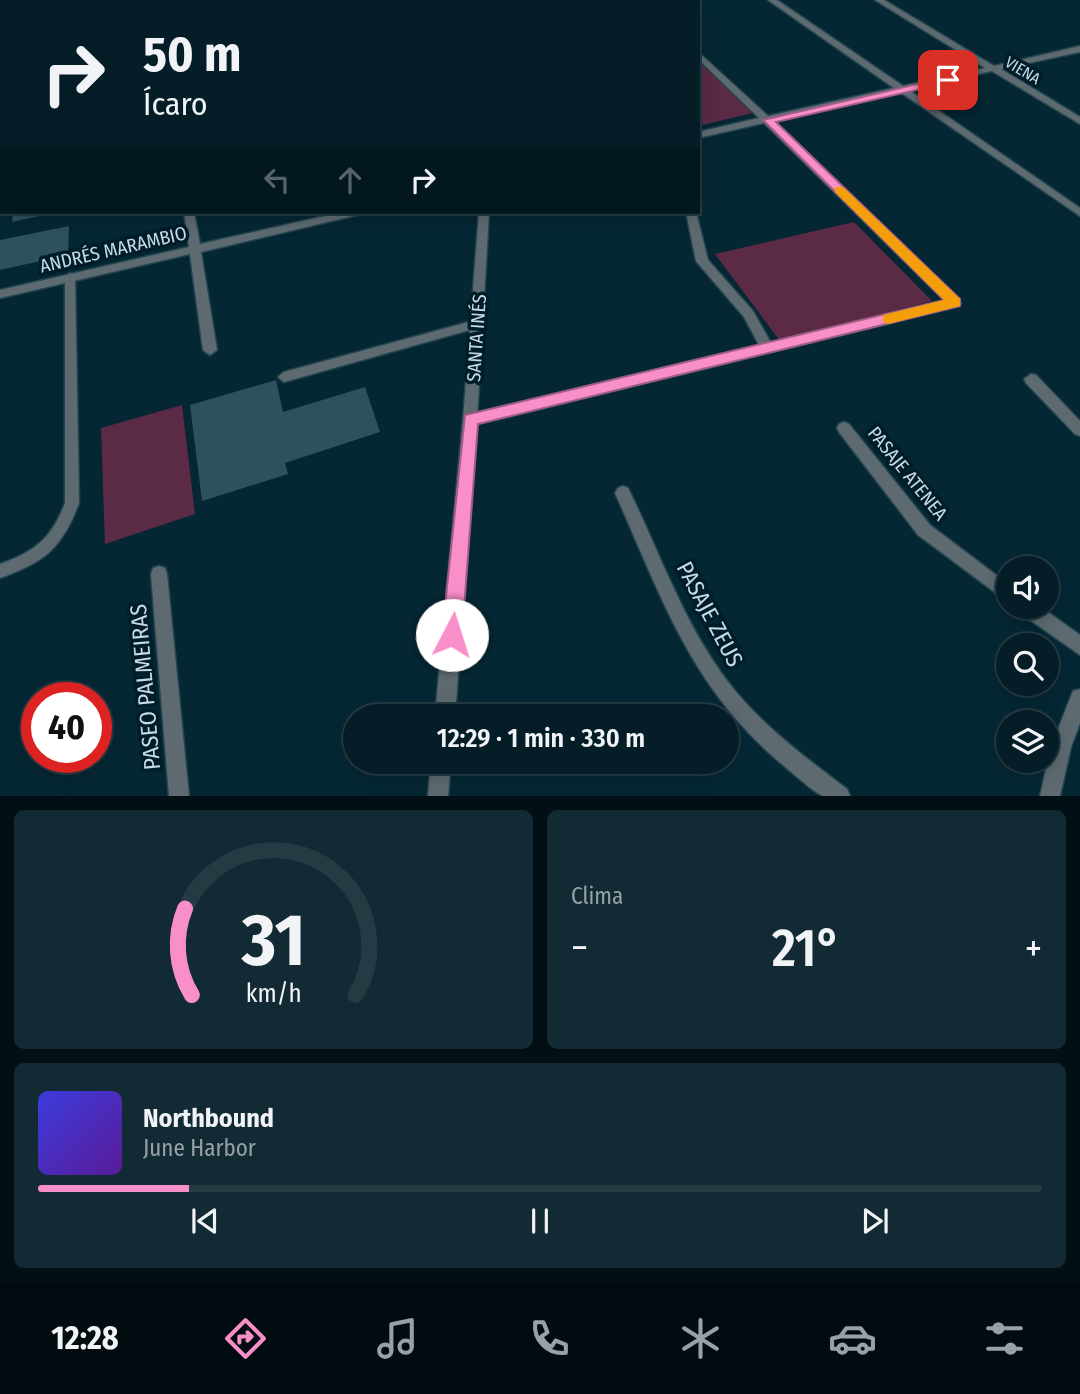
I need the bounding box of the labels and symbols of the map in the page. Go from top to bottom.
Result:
pin [918,50,978,110]
street label: VIENA [1002,53,1044,89]
street label: ANDRÉS MARAMBIO [37,221,189,278]
street label: SANTA INÉS [462,293,491,383]
street label: PASAJE ATENEA [863,422,952,525]
street label: PASAJE ZEUS [671,557,749,671]
position arrow [415,598,489,672]
street label: PASEO PALMEIRAS [124,603,166,771]
speed limit sign: 40 [21,682,112,773]

